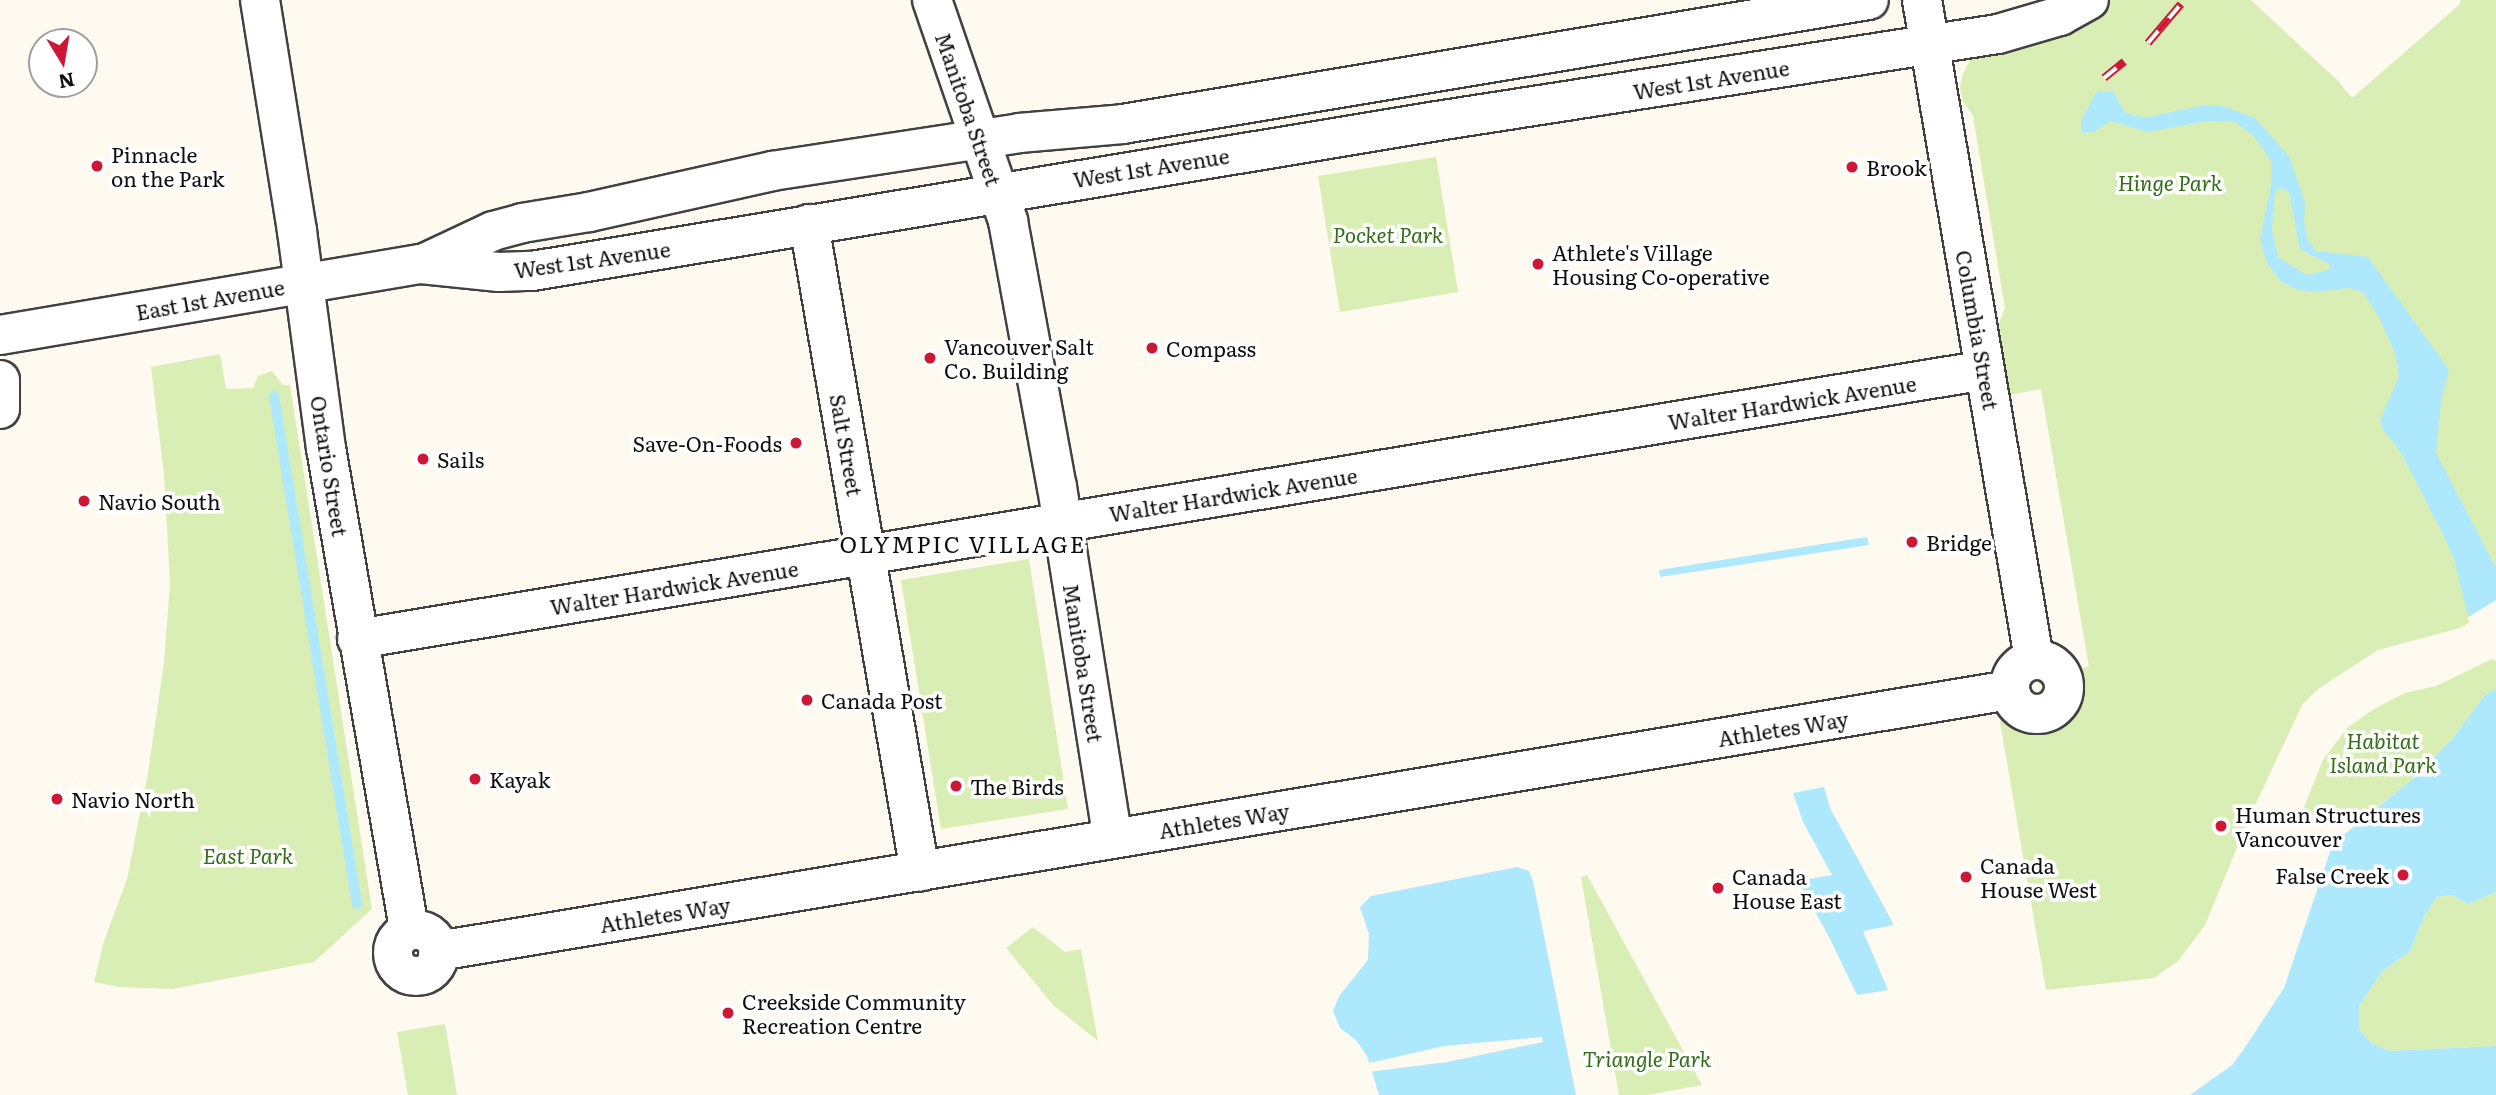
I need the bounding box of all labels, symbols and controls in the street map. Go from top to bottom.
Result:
north arrow [28,28,98,98]
street label: Manitoba Street [931,29,1007,189]
street label: West 1st Avenue [1631,54,1791,104]
text: N [56,66,77,97]
place label: Pinnacle on the Park [111,141,225,191]
street label: West 1st Avenue [1071,142,1231,192]
place label: Brook [1866,154,1927,180]
marker: Pinnacle on the Park [89,158,105,174]
marker: Brook [1844,159,1860,175]
park label: Hinge Park [2118,169,2222,195]
park label: Pocket Park [1333,221,1443,247]
street label: West 1st Avenue [512,236,672,282]
place label: Athlete's Village Housing Co-operative [1552,239,1770,289]
street label: Columbia Street [1952,248,2004,412]
marker: Athlete's Village Housing Co-operative [1530,256,1546,272]
street label: East 1st Avenue [134,274,286,324]
place label: Vancouver Salt Co. Building [944,333,1094,383]
place label: Compass [1166,335,1256,361]
marker: Compass [1144,340,1160,356]
marker: Vancouver Salt Co. Building [922,350,938,366]
street label: Walter Hardwick Avenue [1666,370,1918,434]
street label: Salt Street [826,392,868,498]
street label: Ontario Street [306,394,354,538]
place label: Save-On-Foods [633,430,782,456]
marker: Save-On-Foods [788,435,804,451]
place label: Sails [437,446,484,472]
marker: Sails [415,451,431,467]
street label: Walter Hardwick Avenue [1107,462,1359,526]
place label: Navio South [98,488,221,514]
marker: Navio South [76,493,92,509]
district label: OLYMPIC VILLAGE [841,529,1085,557]
place label: Bridge [1926,529,1992,555]
marker: Bridge [1904,534,1920,550]
street label: Walter Hardwick Avenue [548,555,800,619]
street label: Manitoba Street [1059,582,1109,744]
place label: Canada Post [821,687,942,713]
marker: Canada Post [799,692,815,708]
street label: Athletes Way [1716,705,1850,751]
park label: Habitat Island Park [2329,727,2437,777]
place label: Kayak [489,766,551,792]
marker: Kayak [467,771,483,787]
place label: The Birds [970,773,1064,799]
marker: The Birds [948,778,964,794]
place label: Navio North [71,786,195,812]
marker: Navio North [49,791,65,807]
street label: Athletes Way [1157,797,1291,843]
place label: Human Structures Vancouver [2235,801,2421,851]
marker: Human Structures Vancouver [2213,818,2229,834]
park label: East Park [203,842,293,868]
place label: Canada House West [1980,852,2097,902]
place label: False Creek [2275,862,2389,888]
place label: Canada House East [1732,863,1842,913]
marker: False Creek [2395,867,2411,883]
marker: Canada House West [1958,869,1974,885]
marker: Canada House East [1710,880,1726,896]
street label: Athletes Way [598,891,732,937]
place label: Creekside Community Recreation Centre [742,988,966,1038]
marker: Creekside Community Recreation Centre [720,1005,736,1021]
park label: Triangle Park [1583,1045,1711,1071]

